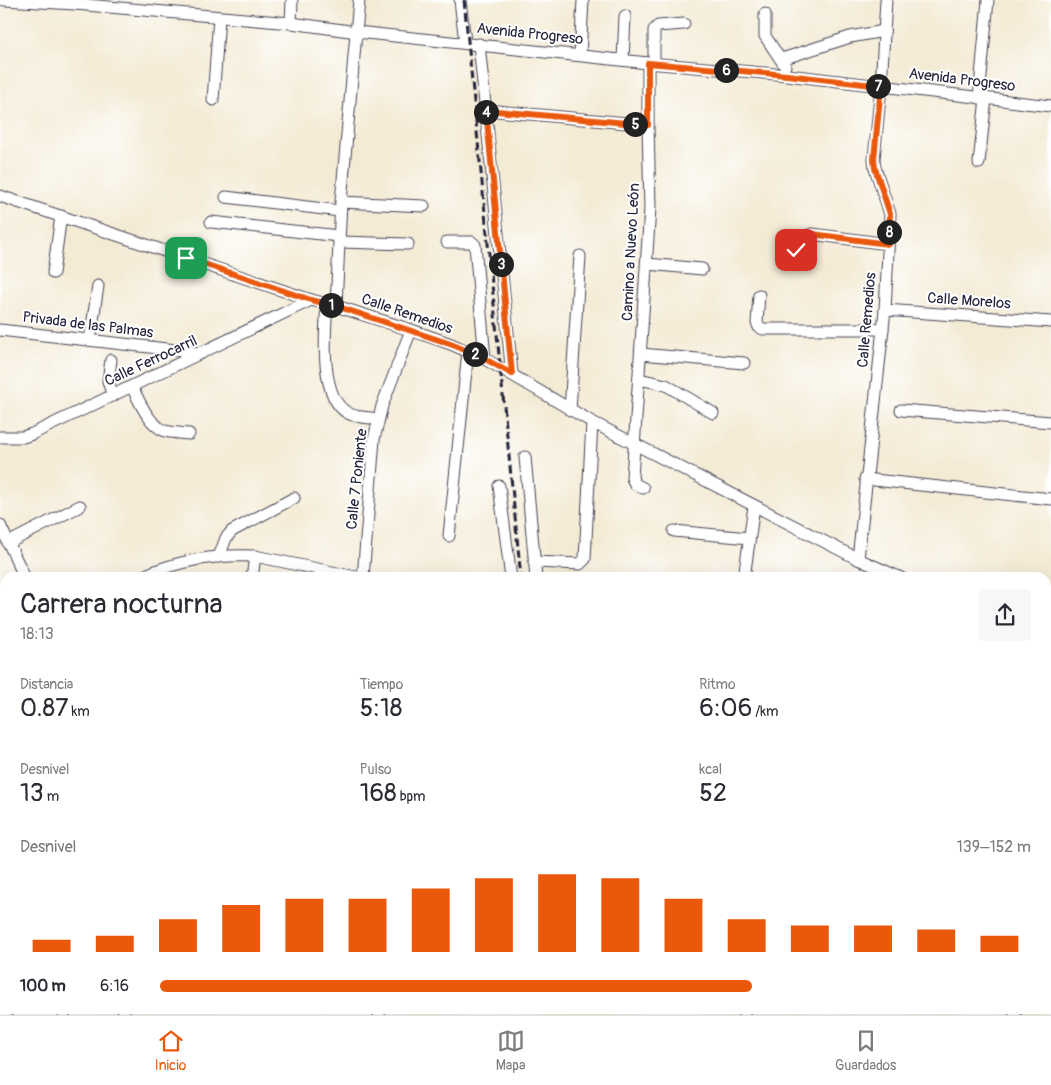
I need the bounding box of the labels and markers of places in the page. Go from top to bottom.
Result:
pin: 6 [714,58,738,82]
pin: 7 [866,74,890,98]
pin: 4 [474,100,498,124]
pin: 5 [622,112,648,136]
pin: 8 [876,220,902,244]
pin [775,229,817,271]
pin [165,237,207,279]
pin: 3 [488,252,514,276]
pin: 1 [318,292,344,318]
pin: 2 [462,342,488,366]

